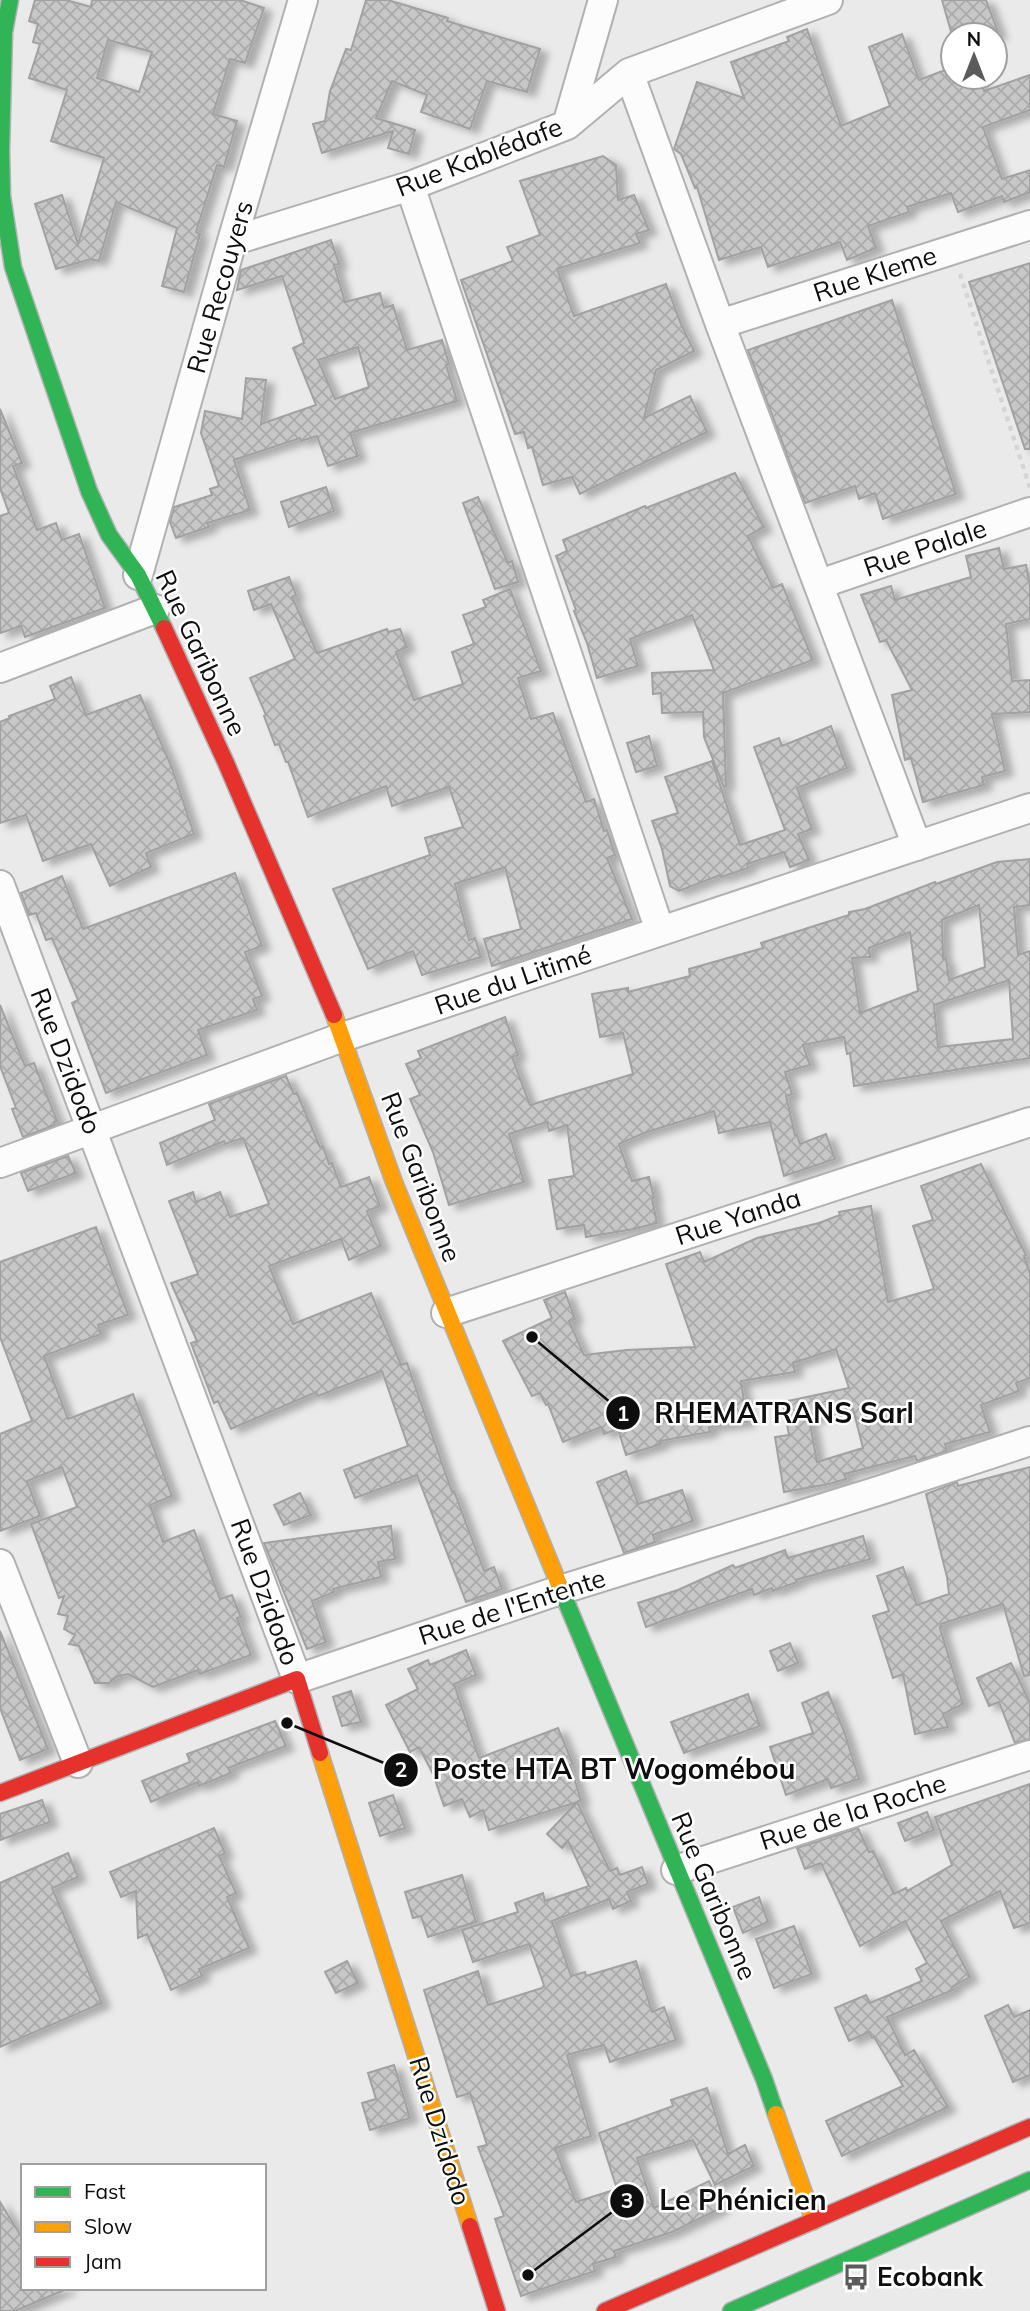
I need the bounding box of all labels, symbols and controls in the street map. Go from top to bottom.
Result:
north arrow [939,21,1009,91]
text: N [967,27,981,51]
street label: Rue Kablédafe [391,110,567,203]
street label: Rue Recouyers [179,197,260,377]
street label: Rue Kleme [809,238,941,309]
street label: Rue Palale [859,511,991,584]
street label: Rue Garibonne [149,565,254,741]
street label: Rue du Litimé [430,937,596,1022]
street label: Rue Dzidodo [23,983,109,1139]
street label: Rue Garibonne [374,1087,469,1266]
street label: Rue Yanda [671,1181,805,1252]
callout: RHEMATRANS Sarl [605,1389,928,1438]
text: RHEMATRANS Sarl [654,1395,914,1430]
text: 1 [617,1400,629,1426]
street label: Rue Dzidodo [224,1514,307,1670]
street label: Rue de l'Entente [414,1561,609,1652]
callout: Poste HTA BT Wogomébou [383,1745,809,1794]
text: Poste HTA BT Wogomébou [433,1751,795,1786]
text: 2 [395,1756,407,1782]
street label: Rue de la Roche [756,1766,950,1857]
street label: Rue Garibonne [664,1807,765,1985]
street label: Rue Dzidodo [402,2052,479,2209]
legend [21,2164,266,2290]
callout: Le Phénicien [610,2176,840,2225]
text: Fast [84,2178,126,2204]
text: Le Phénicien [659,2182,827,2217]
text: 3 [621,2187,633,2213]
text: Slow [84,2213,132,2239]
text: Jam [84,2248,122,2274]
place label: Ecobank [877,2260,984,2293]
bus stop icon: Ecobank [841,2262,871,2292]

